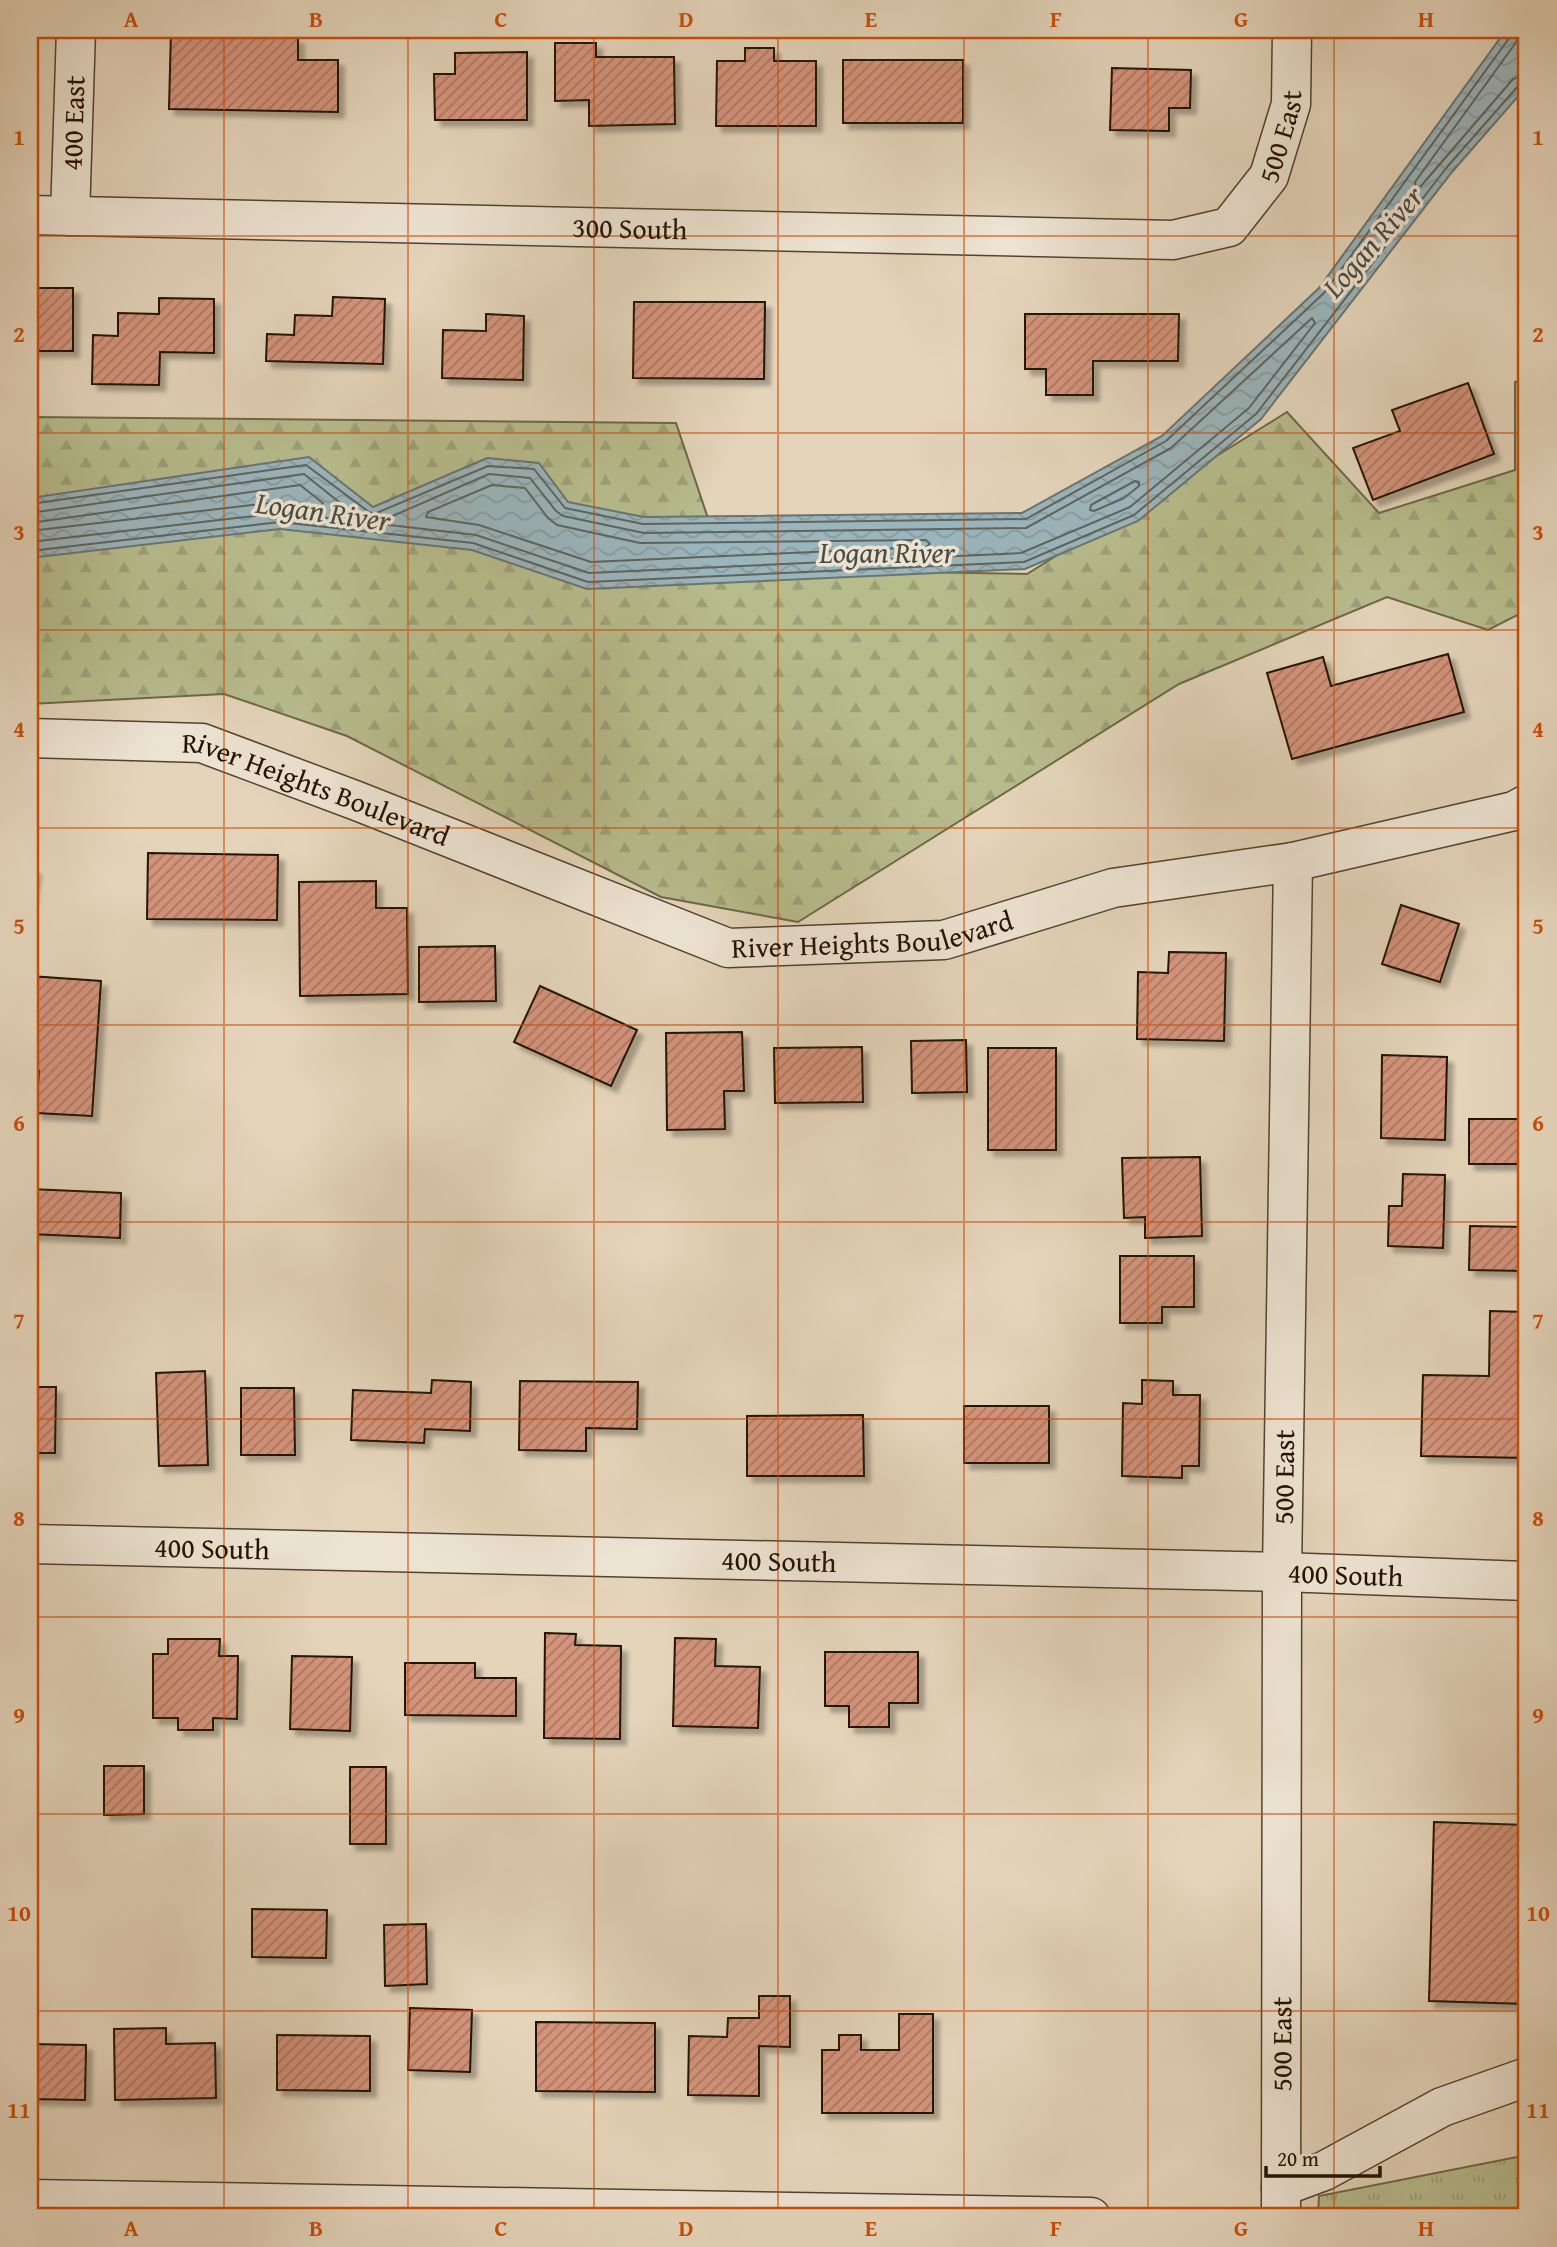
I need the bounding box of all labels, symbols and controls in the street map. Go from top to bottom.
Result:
text: A [124,2,139,35]
text: B [309,2,323,35]
text: C [494,2,508,35]
text: D [679,2,694,35]
text: E [865,2,877,35]
text: F [1050,2,1062,35]
text: G [1234,2,1248,35]
text: H [1418,2,1434,35]
street label: 400 East [50,75,95,171]
street label: 500 East [1247,90,1311,188]
text: 1 [13,120,25,153]
text: 1 [1532,120,1544,153]
water label: Logan River [1310,175,1434,308]
street label: 300 South [572,206,688,249]
text: 2 [13,317,25,350]
text: 2 [1532,317,1544,350]
water label: Logan River [252,480,394,542]
text: 3 [13,515,25,548]
text: 3 [1532,515,1544,548]
water label: Logan River [818,530,956,574]
text: 4 [13,712,25,745]
text: 4 [1532,712,1544,745]
street label: River Heights Boulevard [181,721,456,856]
street label: River Heights Boulevard [731,899,1018,968]
text: 5 [13,909,25,942]
text: 5 [1532,909,1544,942]
text: 6 [13,1106,25,1139]
text: 6 [1532,1106,1544,1139]
text: 7 [13,1304,25,1337]
text: 7 [1532,1304,1544,1337]
street label: 500 East [1262,1429,1304,1525]
text: 8 [13,1501,25,1534]
text: 8 [1532,1501,1544,1534]
street label: 400 South [154,1526,270,1569]
street label: 400 South [721,1538,837,1582]
street label: 400 South [1287,1551,1404,1596]
text: 9 [13,1698,25,1731]
text: 9 [1532,1698,1544,1731]
text: 10 [7,1896,31,1929]
text: 10 [1526,1896,1550,1929]
street label: 500 East [1260,1996,1301,2092]
text: 11 [7,2093,31,2126]
text: 11 [1526,2093,1550,2126]
scale bar [1266,2135,1380,2179]
text: 20 m [1277,2143,1319,2174]
text: A [124,2211,139,2244]
text: B [309,2211,323,2244]
text: C [494,2211,508,2244]
text: D [679,2211,694,2244]
text: E [865,2211,877,2244]
text: F [1050,2211,1062,2244]
text: G [1234,2211,1248,2244]
text: H [1418,2211,1434,2244]

